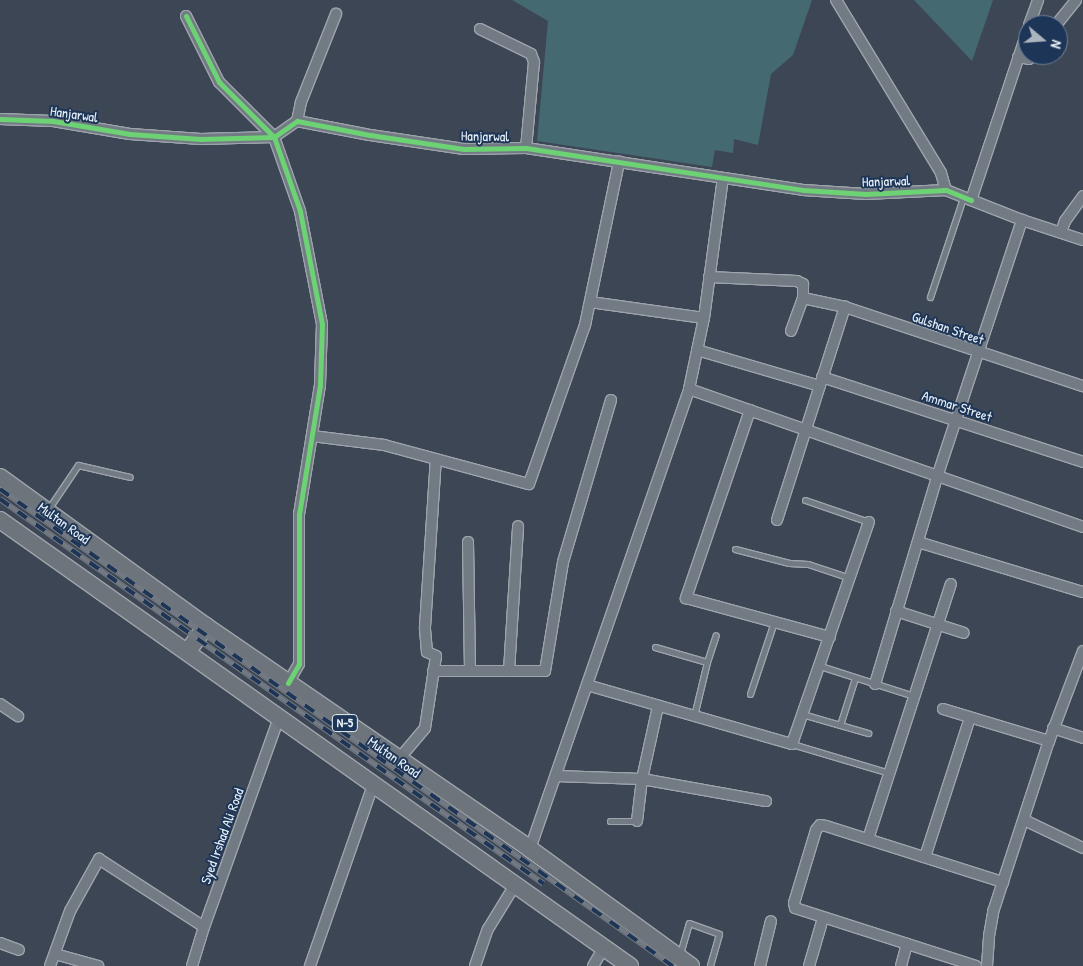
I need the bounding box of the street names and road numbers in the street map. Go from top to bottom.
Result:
street label: Hanjarwal [49,102,99,126]
street label: Hanjarwal [461,127,509,145]
street label: Hanjarwal [862,172,910,190]
street label: Gulshan Street [910,308,986,348]
street label: Ammar Street [920,387,994,425]
street label: Multan Road [35,498,93,548]
road number: N-5 [331,714,359,732]
street label: Multan Road [364,733,424,781]
street label: Syed Irshad Ali Road [197,786,247,886]

